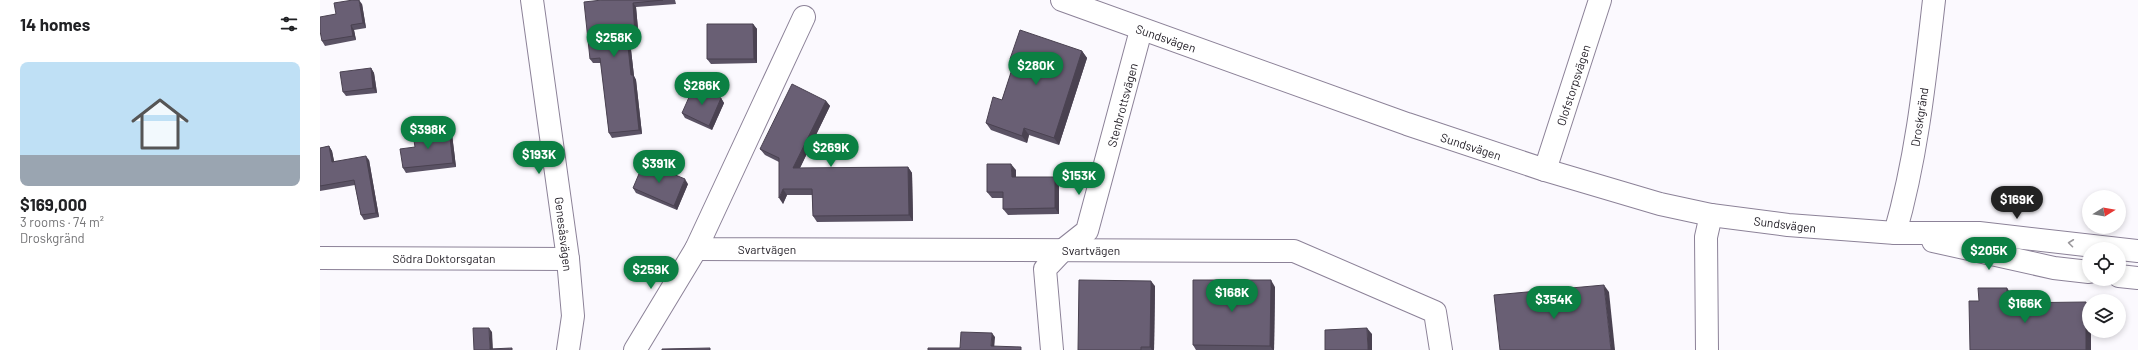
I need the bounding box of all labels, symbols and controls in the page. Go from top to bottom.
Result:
icon: filters [278,13,300,35]
text: 14 homes [20,14,90,34]
street label: Sundsvägen [1134,21,1198,55]
pin: $258K [586,24,642,58]
text: $258K [596,29,632,45]
street label: Olofstorpsvägen [1553,43,1593,127]
pin: $280K [1008,52,1064,86]
text: $280K [1017,57,1055,73]
street label: Stenbrottsvägen [1104,61,1140,149]
pin: $286K [674,72,730,106]
text: $286K [684,77,720,93]
street label: Droskgränd [1907,86,1931,148]
icon: home [124,88,196,160]
pin: $398K [400,116,456,150]
text: $398K [410,121,446,137]
street label: Sundsvägen [1439,130,1503,162]
pin: $269K [803,134,859,168]
text: $269K [813,139,849,155]
pin: $193K [511,141,567,175]
text: $193K [522,146,556,162]
pin: $391K [631,150,687,184]
text: $391K [642,155,676,171]
pin: $153K [1051,162,1107,196]
text: $153K [1062,167,1096,183]
pin: $169K [1989,186,2045,220]
north arrow [2082,190,2126,234]
map controls [2082,190,2126,338]
text: $169K [2000,191,2034,207]
text: $169,000 [20,194,87,214]
street label: Genesåsvägen [553,196,575,272]
street label: Sundsvägen [1753,213,1817,235]
text: 3 rooms · 74 m² [20,214,104,230]
text: Droskgränd [20,230,85,246]
pin: $205K [1961,237,2017,271]
one-way arrow [2068,239,2074,248]
street label: Svartvägen [738,242,796,256]
text: $205K [1970,242,2008,258]
button: locate [2082,242,2126,286]
street label: Svartvägen [1062,243,1120,257]
street label: Södra Doktorsgatan [392,251,496,265]
pin: $259K [623,256,679,290]
text: $259K [633,261,669,277]
pin: $168K [1204,279,1260,313]
text: $168K [1215,284,1249,300]
pin: $354K [1526,286,1582,320]
pin: $166K [1997,290,2053,324]
text: $354K [1535,291,1573,307]
button: layers [2082,294,2126,338]
text: $166K [2008,295,2042,311]

